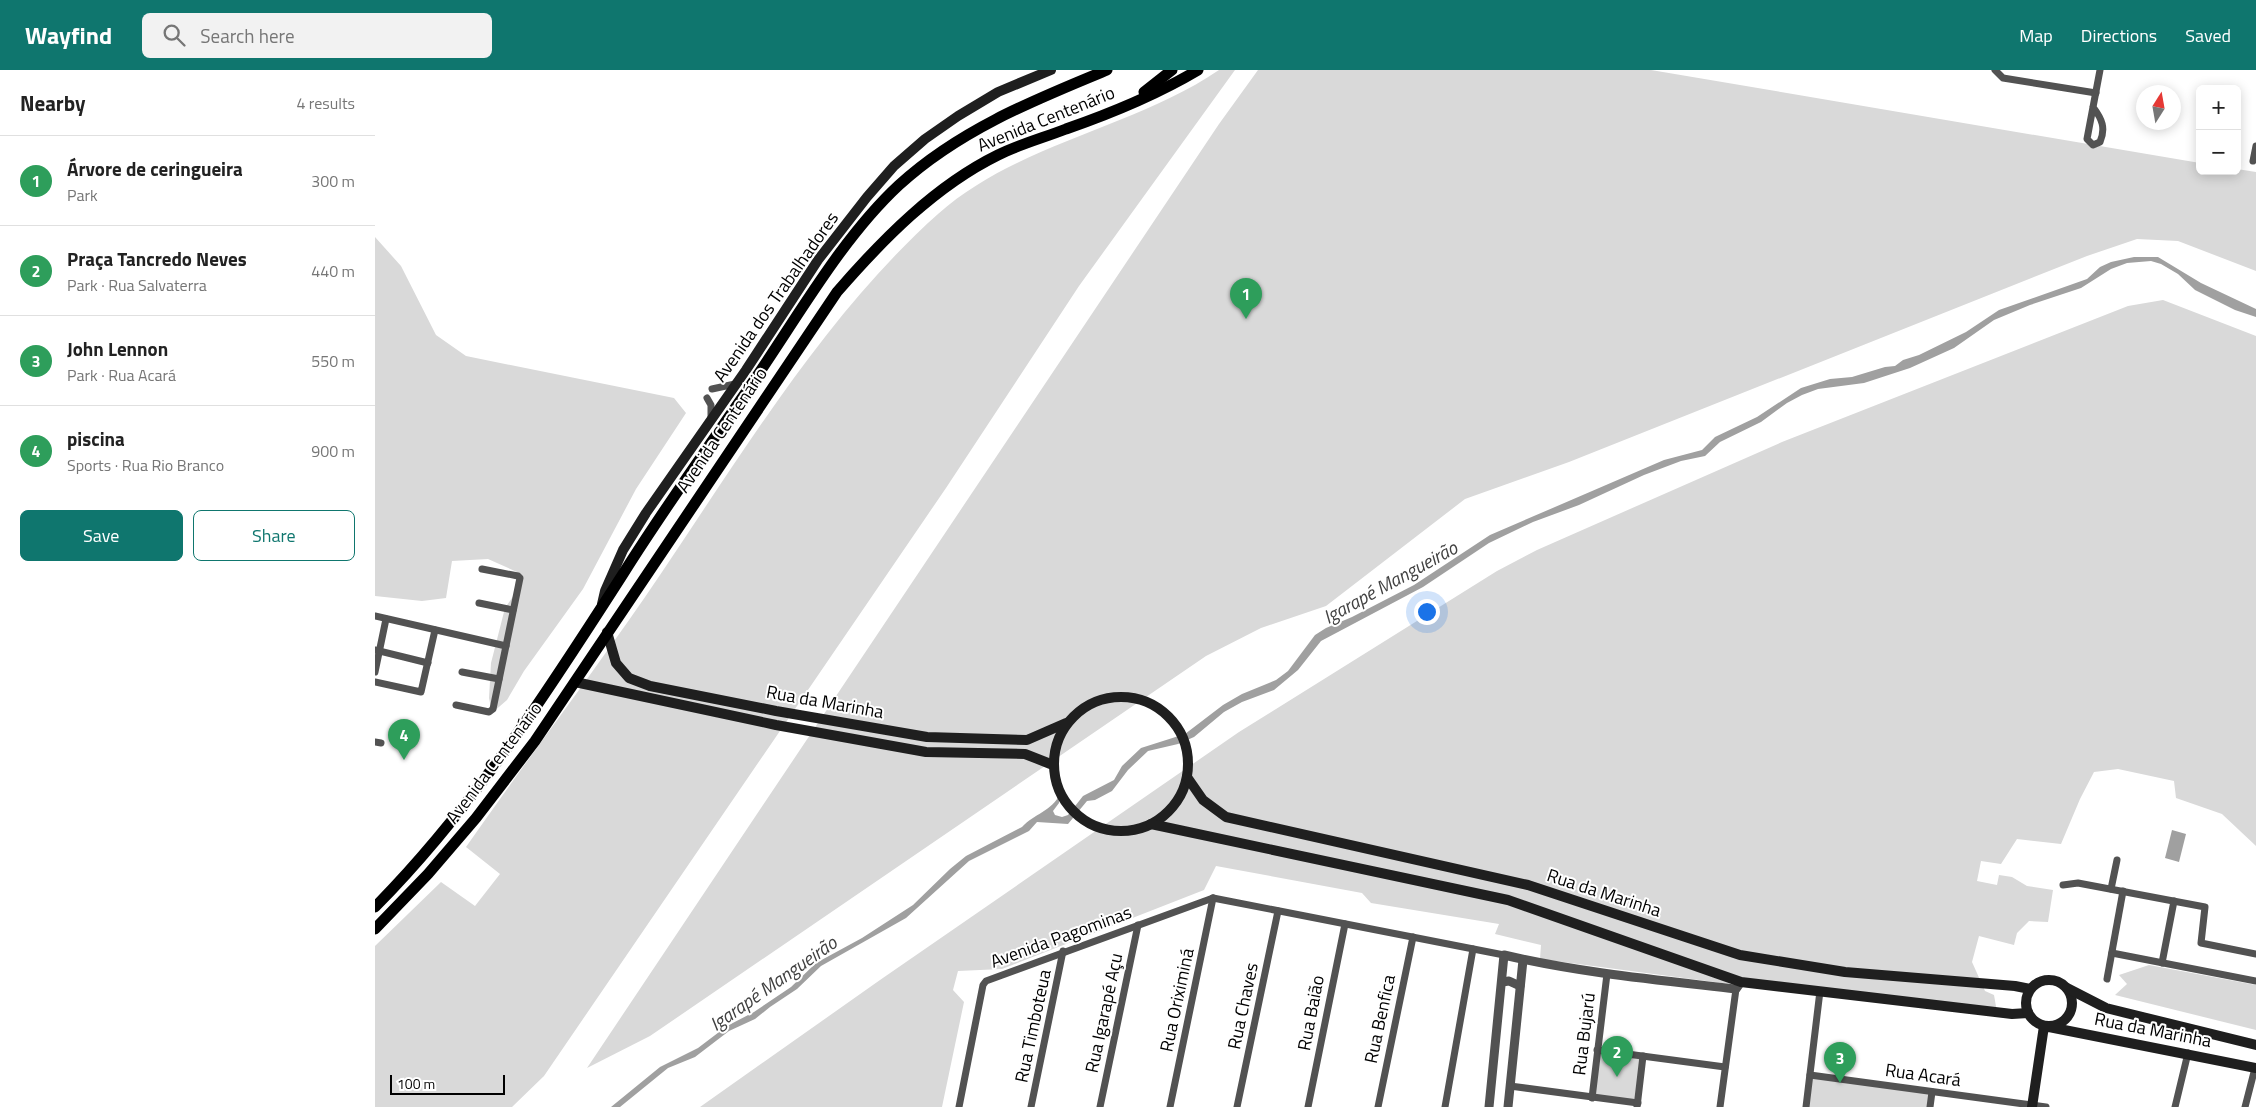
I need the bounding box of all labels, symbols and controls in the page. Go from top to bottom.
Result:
search box [142,13,492,58]
text: Wayfind [25,17,112,53]
icon: search [160,21,188,49]
text: Search here [200,21,295,50]
text: Map [2019,22,2053,49]
text: Directions [2081,22,2157,49]
text: Saved [2185,22,2231,49]
street label: Avenida Centenário [973,79,1119,158]
north arrow [2136,85,2181,130]
map controls [2196,85,2241,175]
button: + [2196,85,2241,130]
text: Nearby [20,87,85,119]
text: 4 results [296,91,355,115]
button: − [2196,130,2241,175]
text: Árvore de ceringueira [67,154,243,183]
text: 1 [32,169,40,193]
text: 300 m [311,169,355,193]
text: Park [67,183,98,207]
street label: Avenida dos Trabalhadores [706,206,845,387]
text: Praça Tancredo Neves [67,244,247,273]
text: 2 [32,259,40,283]
text: 440 m [311,259,355,283]
text: Park · Rua Salvaterra [67,273,207,297]
pin: 1 [1230,278,1262,319]
text: John Lennon [67,334,168,363]
text: 3 [32,349,40,373]
text: 550 m [311,349,355,373]
street label: Avenida Centenário [670,362,774,498]
text: Park · Rua Acará [67,363,176,387]
text: piscina [67,424,125,453]
text: 4 [32,439,40,463]
text: 900 m [311,439,355,463]
text: Sports · Rua Rio Branco [67,453,224,477]
button: Save [20,510,183,561]
button: Share [193,510,355,561]
water label: Igarapé Mangueirão [1317,532,1463,631]
your location [1414,599,1440,625]
street label: Rua da Marinha [764,678,886,725]
street label: Avenida Centenário [439,696,548,829]
pin: 4 [388,719,420,760]
street label: Rua da Marinha [1544,861,1665,924]
street label: Avenida Pagominas [986,898,1135,975]
water label: Igarapé Mangueirão [703,927,843,1037]
street label: Rua Oriximiná [1152,946,1201,1054]
street label: Rua Igarapé Açu [1078,950,1129,1075]
street label: Rua Chaves [1220,960,1265,1052]
street label: Rua Timboteua [1007,967,1058,1085]
street label: Rua Benfica [1357,972,1402,1066]
street label: Rua Baião [1290,973,1331,1053]
street label: Rua Bujarú [1565,991,1602,1077]
street label: Rua da Marinha [2092,1005,2214,1054]
pin: 2 [1601,1036,1633,1077]
pin: 3 [1824,1042,1856,1083]
street label: Rua Acará [1883,1056,1963,1093]
scale bar [390,1072,505,1095]
text: 100 m [397,1073,435,1094]

